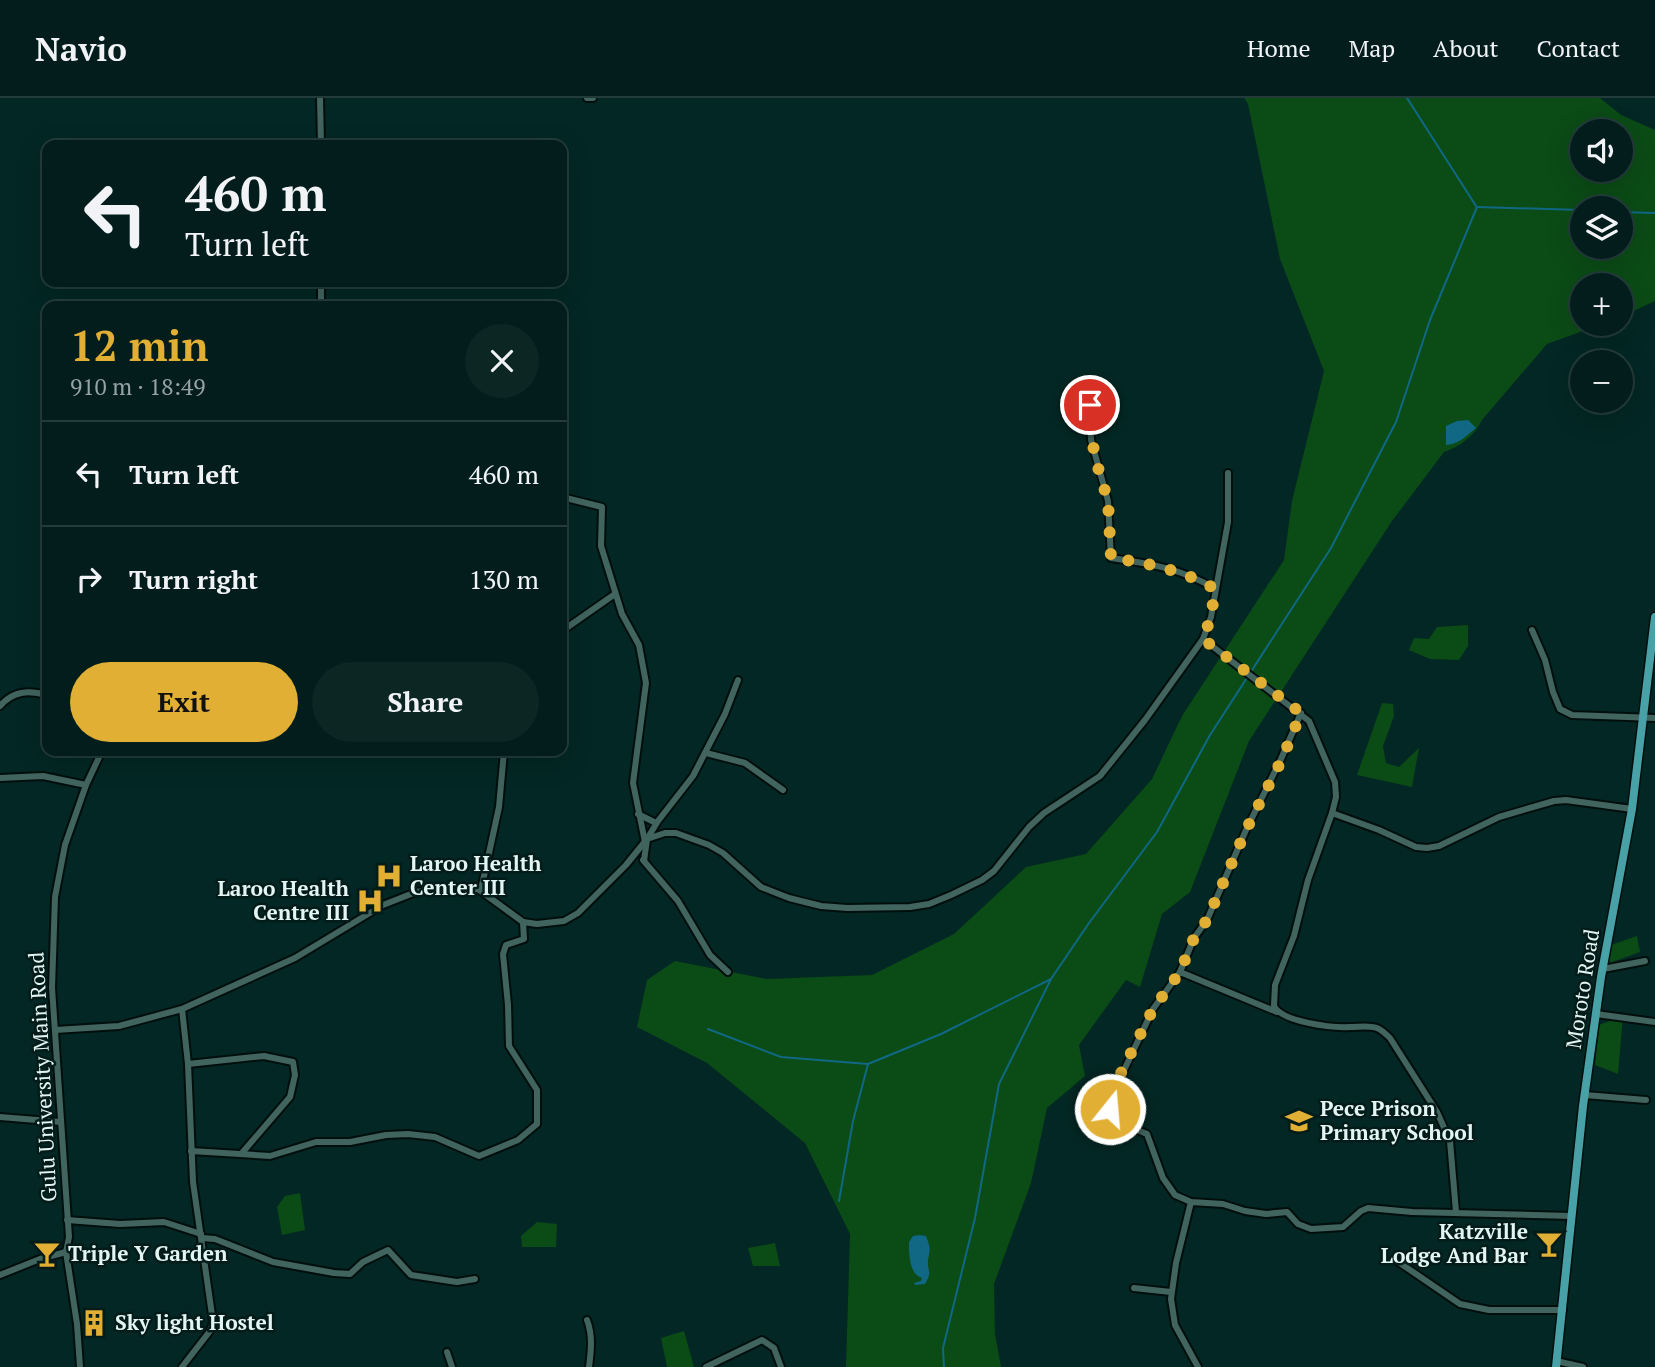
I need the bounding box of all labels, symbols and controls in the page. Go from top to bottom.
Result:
text: Navio [35,27,127,70]
text: Home [1247,32,1311,64]
text: Map [1349,32,1395,64]
text: About [1433,32,1499,64]
text: Contact [1537,32,1620,64]
map controls [1570,119,1633,413]
button: sound [1570,119,1633,182]
text: 460 m [185,160,327,225]
icon: left [70,168,161,259]
button: layers [1570,196,1633,259]
text: Turn left [185,223,309,265]
button: + [1570,273,1633,336]
text: 12 min [70,317,209,373]
button: close [465,324,539,398]
button: − [1570,350,1633,413]
text: 910 m · 18:49 [70,371,205,402]
pin [1060,375,1120,435]
icon: arrive [1071,386,1109,424]
icon: left [70,455,108,493]
text: Turn left [129,457,239,491]
text: 460 m [469,457,539,491]
icon: right [70,560,108,598]
text: Turn right [129,562,258,596]
text: 130 m [469,562,539,596]
button: Exit [70,662,298,742]
button: Share [312,662,539,742]
place label: Laroo Health Center III [410,849,542,901]
hospital icon: Laroo Health Center III [374,861,404,891]
place label: Laroo Health Centre III [217,874,350,926]
hospital icon: Laroo Health Centre III [355,886,385,916]
street label: Moroto Road [1559,927,1605,1051]
street label: Gulu University Main Road [21,951,63,1203]
position arrow [1073,1072,1147,1146]
place label: Pece Prison Primary School [1320,1094,1474,1146]
school or university icon: Pece Prison Primary School [1284,1106,1314,1136]
place label: Katzville Lodge And Bar [1381,1217,1528,1269]
bar icon: Katzville Lodge And Bar [1534,1229,1564,1259]
bar icon: Triple Y Garden [32,1239,62,1269]
place label: Triple Y Garden [68,1239,228,1267]
building icon: Sky light Hostel [79,1308,109,1338]
place label: Sky light Hostel [115,1308,274,1336]

